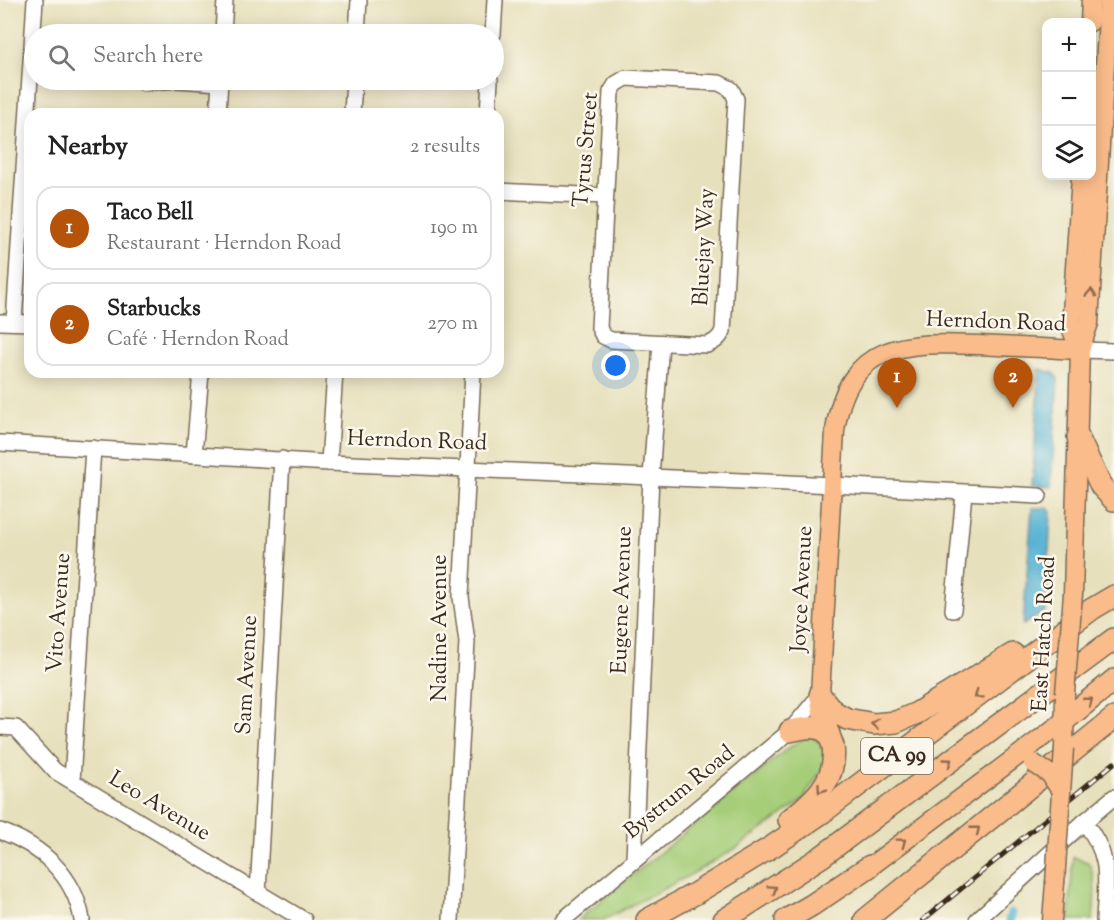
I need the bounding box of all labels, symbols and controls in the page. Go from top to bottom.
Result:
map controls [1042,18,1096,180]
button: + [1042,18,1096,72]
search box [24,24,504,90]
icon: search [45,41,78,74]
text: Search here [93,41,203,73]
button: − [1042,72,1096,126]
street label: Tyrus Street [566,91,608,209]
button: layers [1042,126,1096,180]
text: Nearby [48,129,128,166]
text: 2 results [410,133,480,162]
street label: Bluejay Way [686,187,724,307]
text: Taco Bell [107,198,193,230]
text: 1 [66,214,73,243]
text: 190 m [430,214,478,243]
text: Restaurant · Herndon Road [107,230,341,259]
one-way arrow [1085,288,1098,297]
text: Starbucks [107,294,201,326]
street label: Herndon Road [925,305,1067,341]
text: 2 [65,310,74,339]
text: 270 m [428,310,478,339]
text: Café · Herndon Road [107,326,289,355]
your location [601,351,630,380]
pin: 1 [878,358,916,408]
pin: 2 [994,358,1032,408]
street label: Herndon Road [346,424,488,460]
street label: Eugene Avenue [604,525,642,675]
street label: Joyce Avenue [784,525,822,654]
street label: Vito Avenue [40,552,80,674]
street label: Nadine Avenue [425,554,457,702]
street label: East Hatch Road [1025,555,1065,713]
street label: Sam Avenue [229,614,267,736]
one-way arrow [974,688,985,699]
one-way arrow [1082,698,1093,709]
one-way arrow [870,717,879,730]
street label: Bystrum Road [618,738,742,848]
road number: CA 99 [861,738,933,774]
one-way arrow [942,758,953,769]
street label: Leo Avenue [102,764,216,850]
one-way arrow [817,783,828,794]
one-way arrow [969,827,980,838]
one-way arrow [895,839,906,850]
one-way arrow [767,885,778,896]

